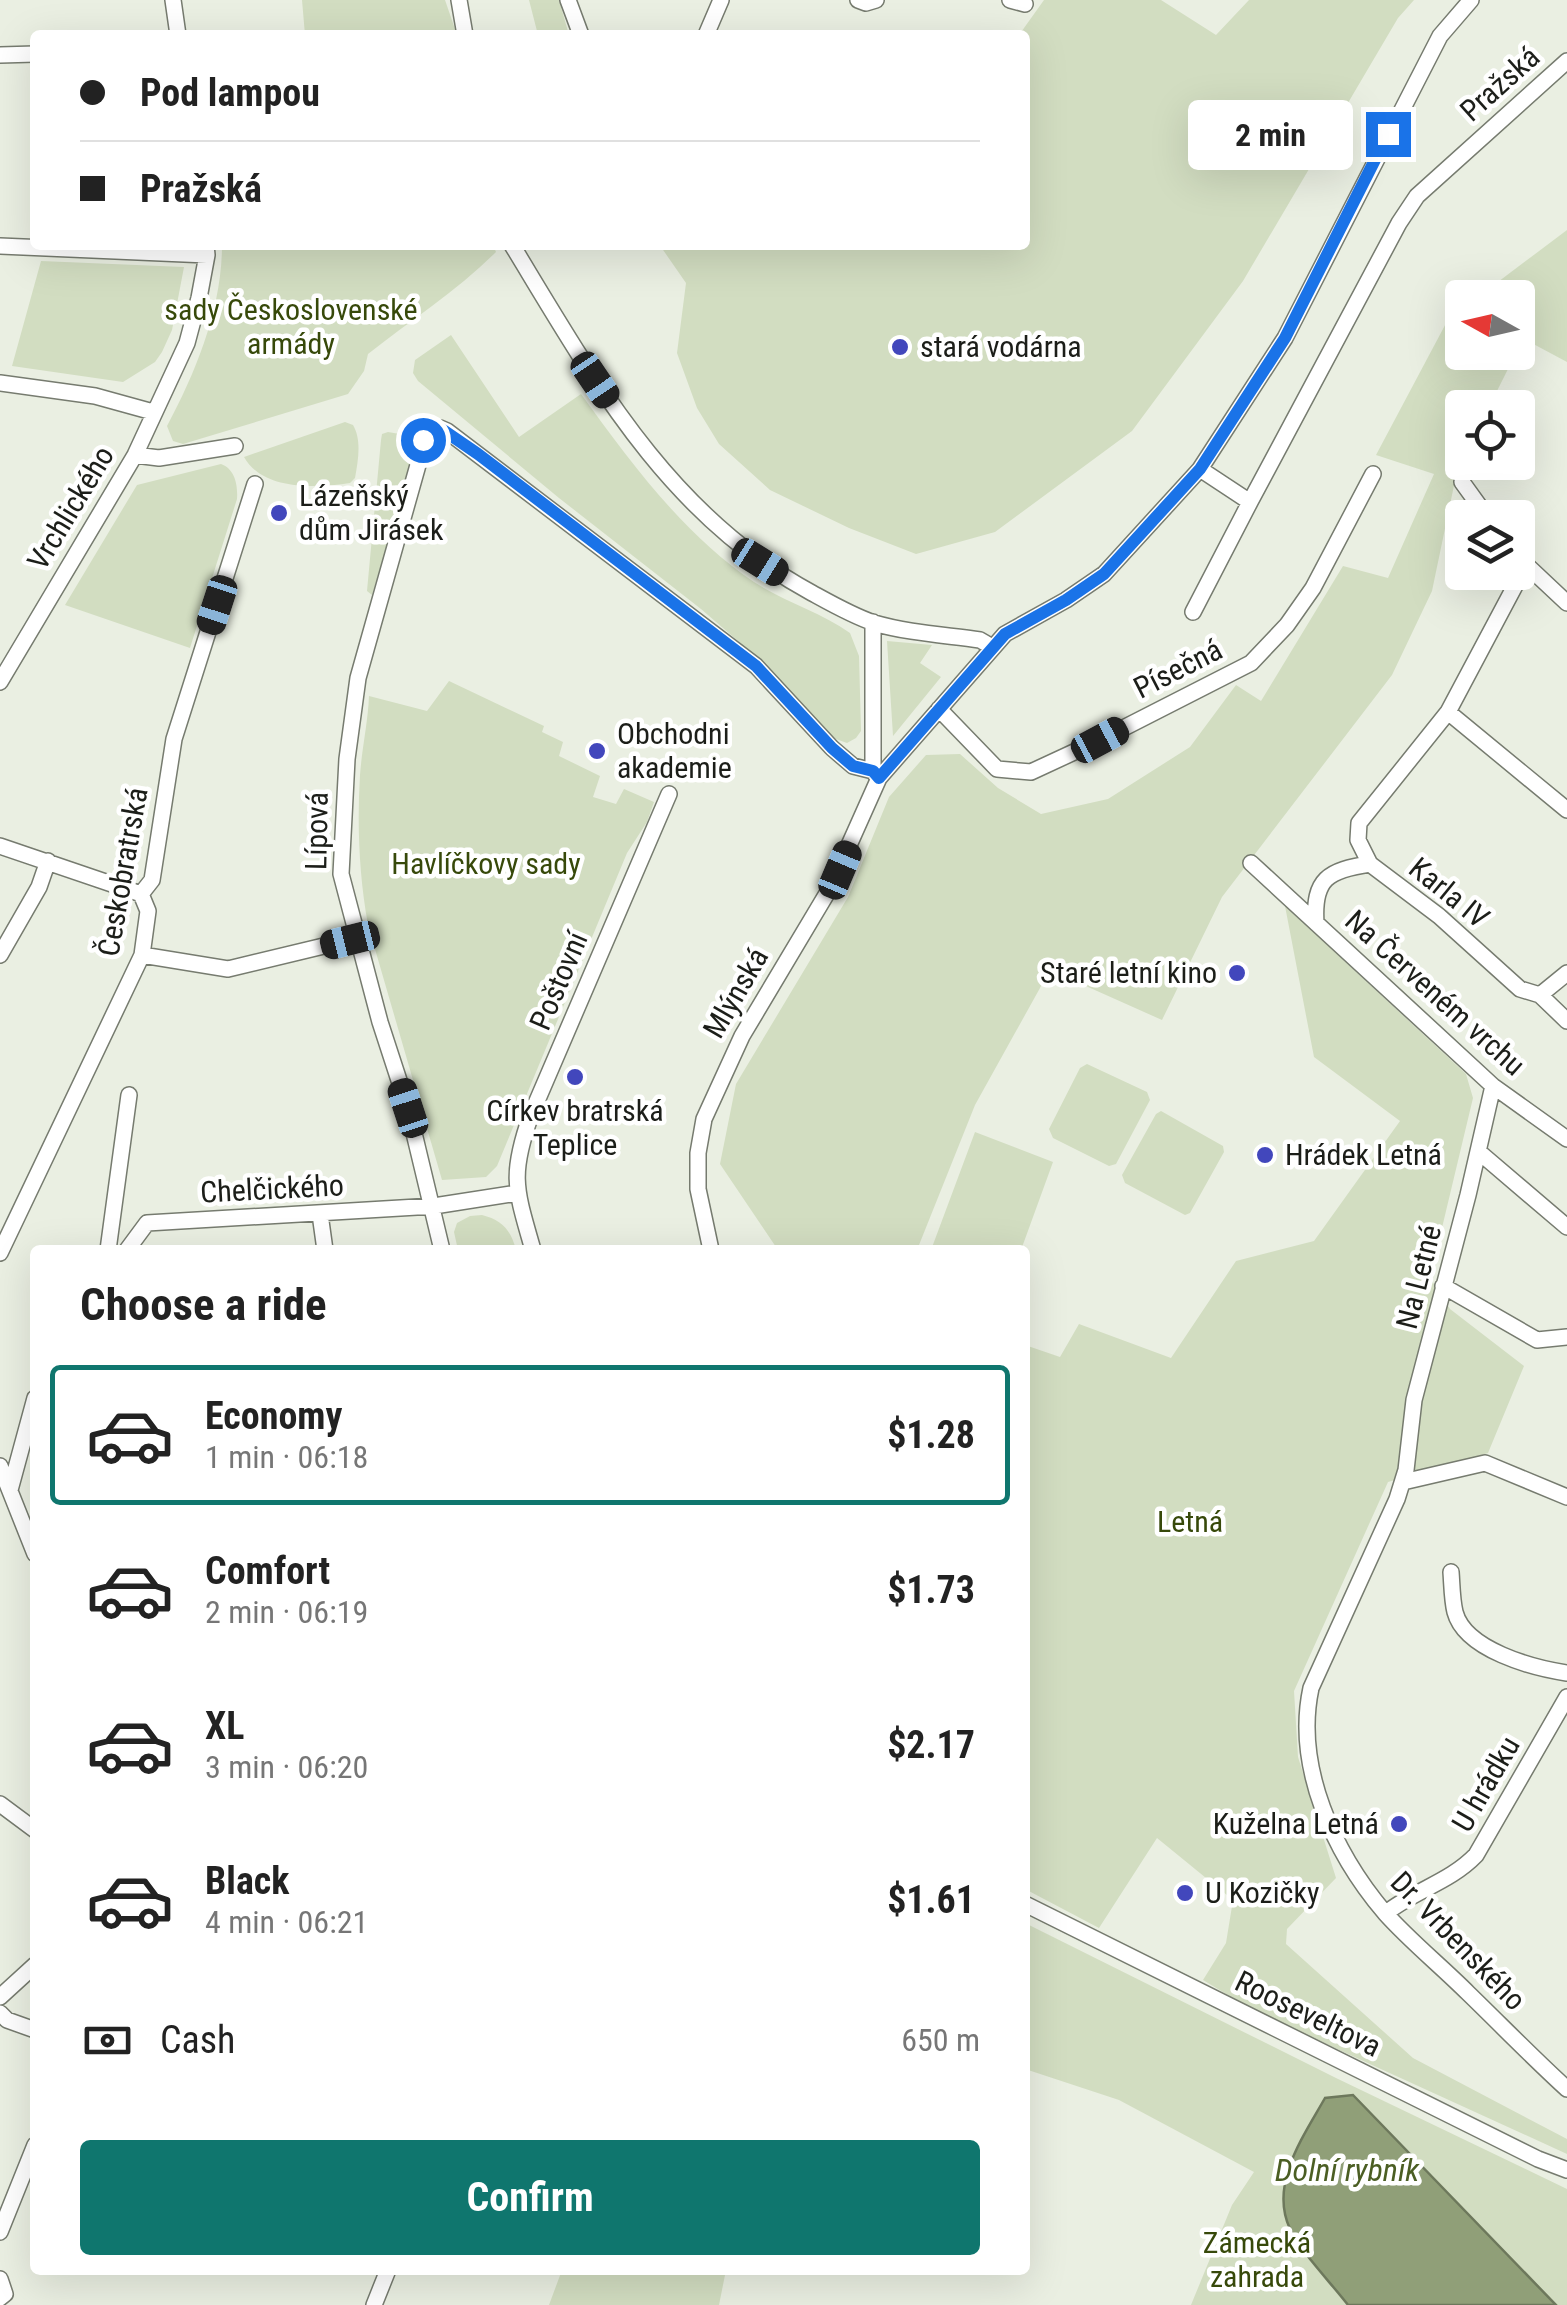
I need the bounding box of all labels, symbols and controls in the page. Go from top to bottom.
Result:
street label: Pražská [1453,39,1546,128]
text: Pod lampou [140,71,320,115]
callout: 2 min [1188,99,1353,169]
route end [1366,112,1411,157]
text: 2 min [1235,116,1306,154]
text: Pražská [140,167,262,211]
north arrow [1445,280,1535,370]
map controls [1445,280,1535,590]
park label: sady Československé armády [164,292,418,361]
place label: stará vodárna [920,329,1082,364]
marker: stará vodárna [889,336,911,358]
car [566,347,624,413]
button: locate [1445,390,1535,480]
route start [401,418,446,463]
street label: Vrchlického [20,440,121,576]
place label: Lázeňský dům Jirásek [299,478,444,547]
button: layers [1445,500,1535,590]
marker: Lázeňský dům Jirásek [268,502,290,524]
car [727,533,793,591]
car [193,572,241,638]
street label: Písečná [1128,632,1228,706]
car [1066,713,1134,767]
place label: Obchodni akademie [617,716,732,785]
marker: Obchodni akademie [586,740,608,762]
street label: Českobratrská [90,785,155,959]
street label: Lípová [298,792,335,870]
car [814,837,866,903]
park label: Havlíčkovy sady [391,846,581,881]
street label: Karla IV [1402,850,1496,935]
street label: Na Červeném vrchu [1338,903,1532,1082]
car [317,918,383,962]
street label: Poštovní [522,925,596,1035]
street label: Mlýnská [696,941,775,1044]
place label: Staré letní kino [1040,955,1217,990]
marker: Staré letní kino [1226,962,1248,984]
marker: Církev bratrská Teplice [564,1066,586,1088]
car [384,1075,432,1141]
place label: Církev bratrská Teplice [486,1093,664,1162]
place label: Hrádek Letná [1285,1137,1442,1172]
marker: Hrádek Letná [1254,1144,1276,1166]
street label: Chelčického [199,1167,345,1210]
street label: Na Letné [1389,1221,1448,1332]
text: Choose a ride [80,1278,327,1331]
icon: car [85,1390,175,1480]
text: Economy [205,1394,342,1438]
text: $1.28 [887,1413,975,1457]
text: 1 min · 06:18 [205,1438,368,1476]
park label: Letná [1157,1504,1223,1539]
icon: car [85,1545,175,1635]
text: Comfort [205,1549,330,1593]
text: $1.73 [887,1568,975,1612]
text: 2 min · 06:19 [205,1593,368,1631]
icon: car [85,1700,175,1790]
text: XL [205,1704,244,1748]
text: $2.17 [887,1723,975,1767]
street label: U hrádku [1444,1730,1527,1838]
text: 3 min · 06:20 [205,1748,368,1786]
place label: Kuželna Letná [1213,1806,1379,1841]
marker: Kuželna Letná [1388,1813,1410,1835]
icon: car [85,1855,175,1945]
text: Black [205,1859,289,1903]
street label: Dr. Vrbenského [1384,1864,1533,2017]
place label: U Kozičky [1205,1875,1319,1910]
text: $1.61 [887,1878,975,1922]
marker: U Kozičky [1174,1882,1196,1904]
text: 4 min · 06:21 [205,1903,368,1941]
street label: Rooseveltova [1230,1963,1387,2064]
icon: cash [80,2013,135,2068]
text: Cash [160,2018,235,2062]
text: 650 m [901,2021,980,2059]
button: Confirm [80,2140,980,2255]
water label: Dolní rybník [1275,2151,1420,2189]
park label: Zámecká zahrada [1203,2225,1311,2294]

